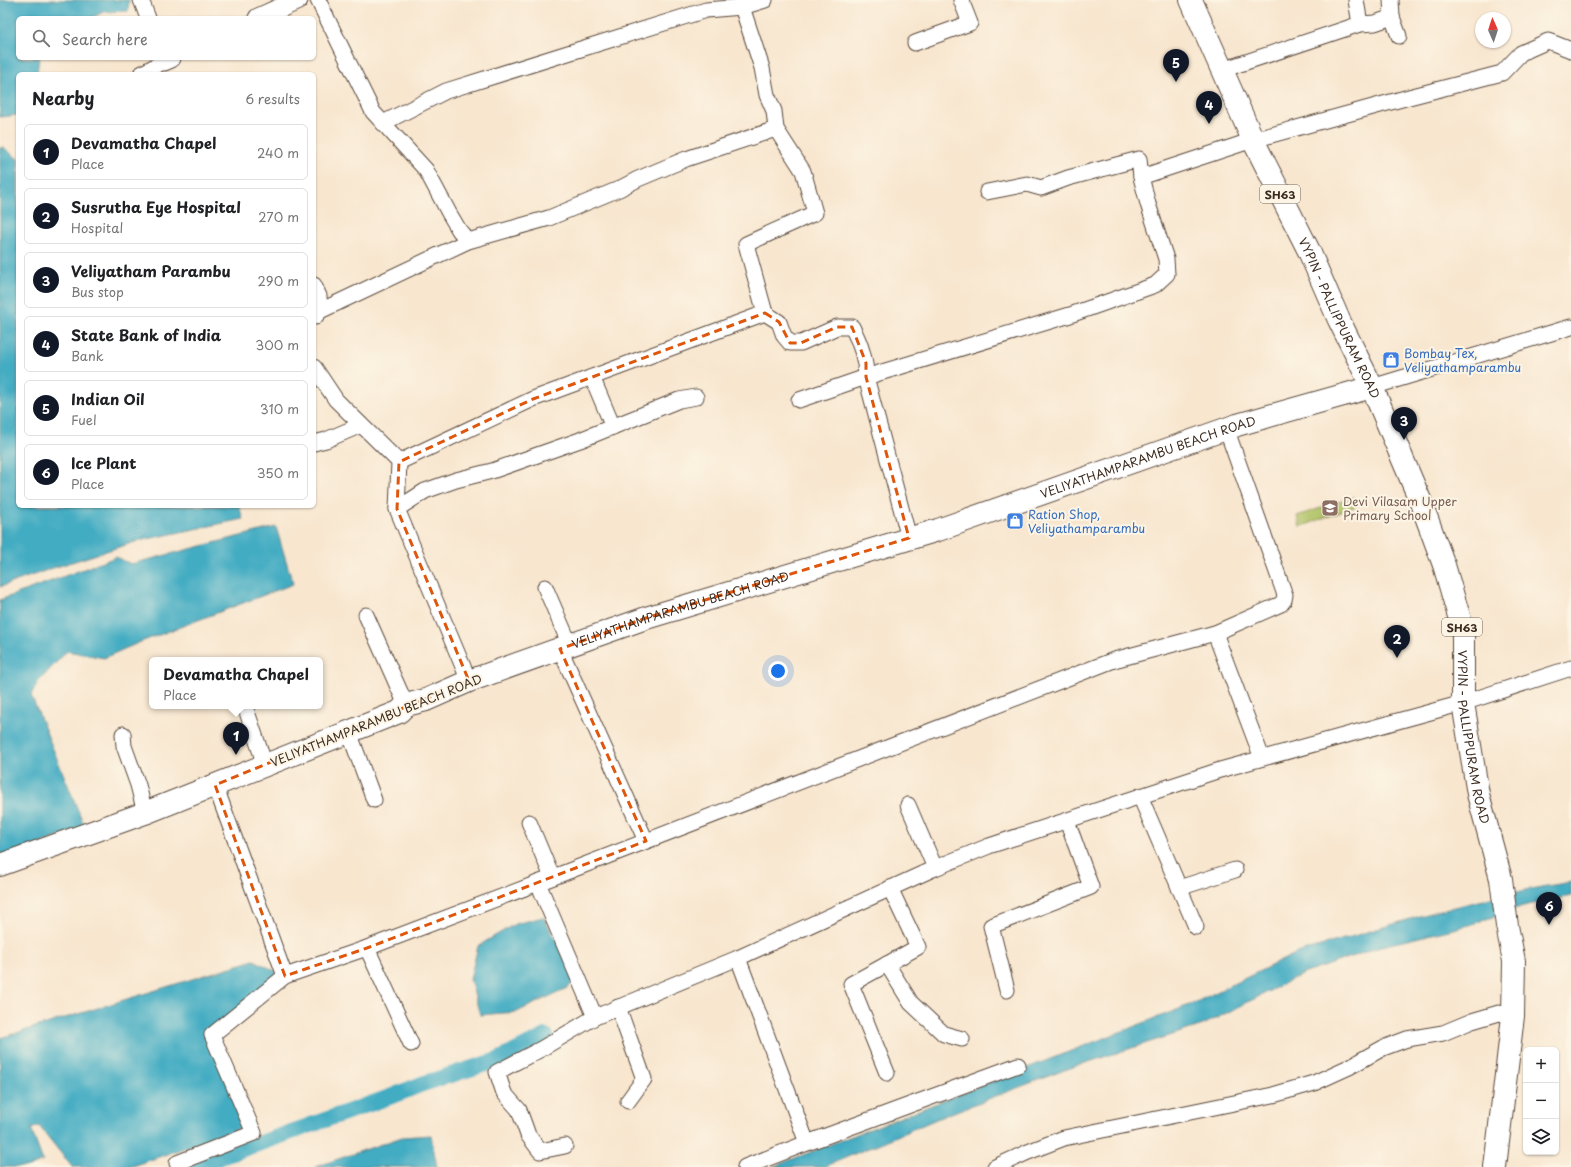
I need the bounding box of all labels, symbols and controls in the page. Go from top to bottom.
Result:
north arrow [1475,12,1511,48]
search box [16,16,316,60]
icon: search [30,27,52,49]
text: Search here [62,27,148,50]
pin: 5 [1163,49,1189,82]
text: Nearby [32,85,94,111]
text: 6 results [245,89,300,108]
pin: 4 [1196,91,1222,124]
text: Devamatha Chapel [71,131,216,154]
text: 1 [43,143,49,162]
text: 240 m [257,143,299,162]
text: Place [71,154,104,173]
road number: SH63 [1260,185,1300,203]
text: Susrutha Eye Hospital [71,195,241,218]
text: 2 [41,207,51,226]
text: 270 m [258,207,299,226]
text: Hospital [71,218,123,237]
street label: VYPIN - PALLIPPURAM ROAD [1295,234,1385,401]
text: Veliyatham Parambu [71,259,231,282]
text: 3 [42,271,50,290]
text: 290 m [258,271,299,290]
text: Bus stop [71,282,124,301]
text: State Bank of India [71,323,221,346]
text: 4 [42,335,50,354]
text: 300 m [255,335,299,354]
place label: Bombay Tex, Veliyathamparambu [1404,344,1521,376]
text: Bank [71,346,104,365]
shop icon: Bombay Tex, Veliyathamparambu [1381,350,1401,370]
text: Indian Oil [71,387,145,410]
text: 5 [42,399,50,418]
text: 310 m [260,399,299,418]
pin: 3 [1391,407,1417,440]
text: Fuel [71,410,97,429]
street label: VELIYATHAMPARAMBU BEACH ROAD [1038,411,1258,502]
text: Ice Plant [71,451,137,474]
text: 6 [41,463,51,482]
text: 350 m [257,463,299,482]
text: Place [71,474,104,493]
place label: Devi Vilasam Upper Primary School [1343,492,1457,524]
school or university icon: Devi Vilasam Upper Primary School [1320,498,1340,518]
place label: Ration Shop, Veliyathamparambu [1028,505,1145,537]
shop icon: Ration Shop, Veliyathamparambu [1005,511,1025,531]
street label: VELIYATHAMPARAMBU BEACH ROAD [569,566,791,653]
road number: SH63 [1442,618,1482,636]
pin: 2 [1384,625,1410,658]
street label: VYPIN - PALLIPPURAM ROAD [1454,650,1495,826]
popup [149,657,323,709]
your location [768,661,788,681]
text: Devamatha Chapel [163,662,309,685]
street label: VELIYATHAMPARAMBU BEACH ROAD [267,669,485,771]
text: Place [163,685,197,704]
pin: 1 [223,722,249,755]
pin: 6 [1536,892,1562,925]
map controls [1523,1047,1559,1155]
button: + [1523,1047,1559,1083]
button: − [1523,1083,1559,1119]
button: layers [1523,1119,1559,1155]

